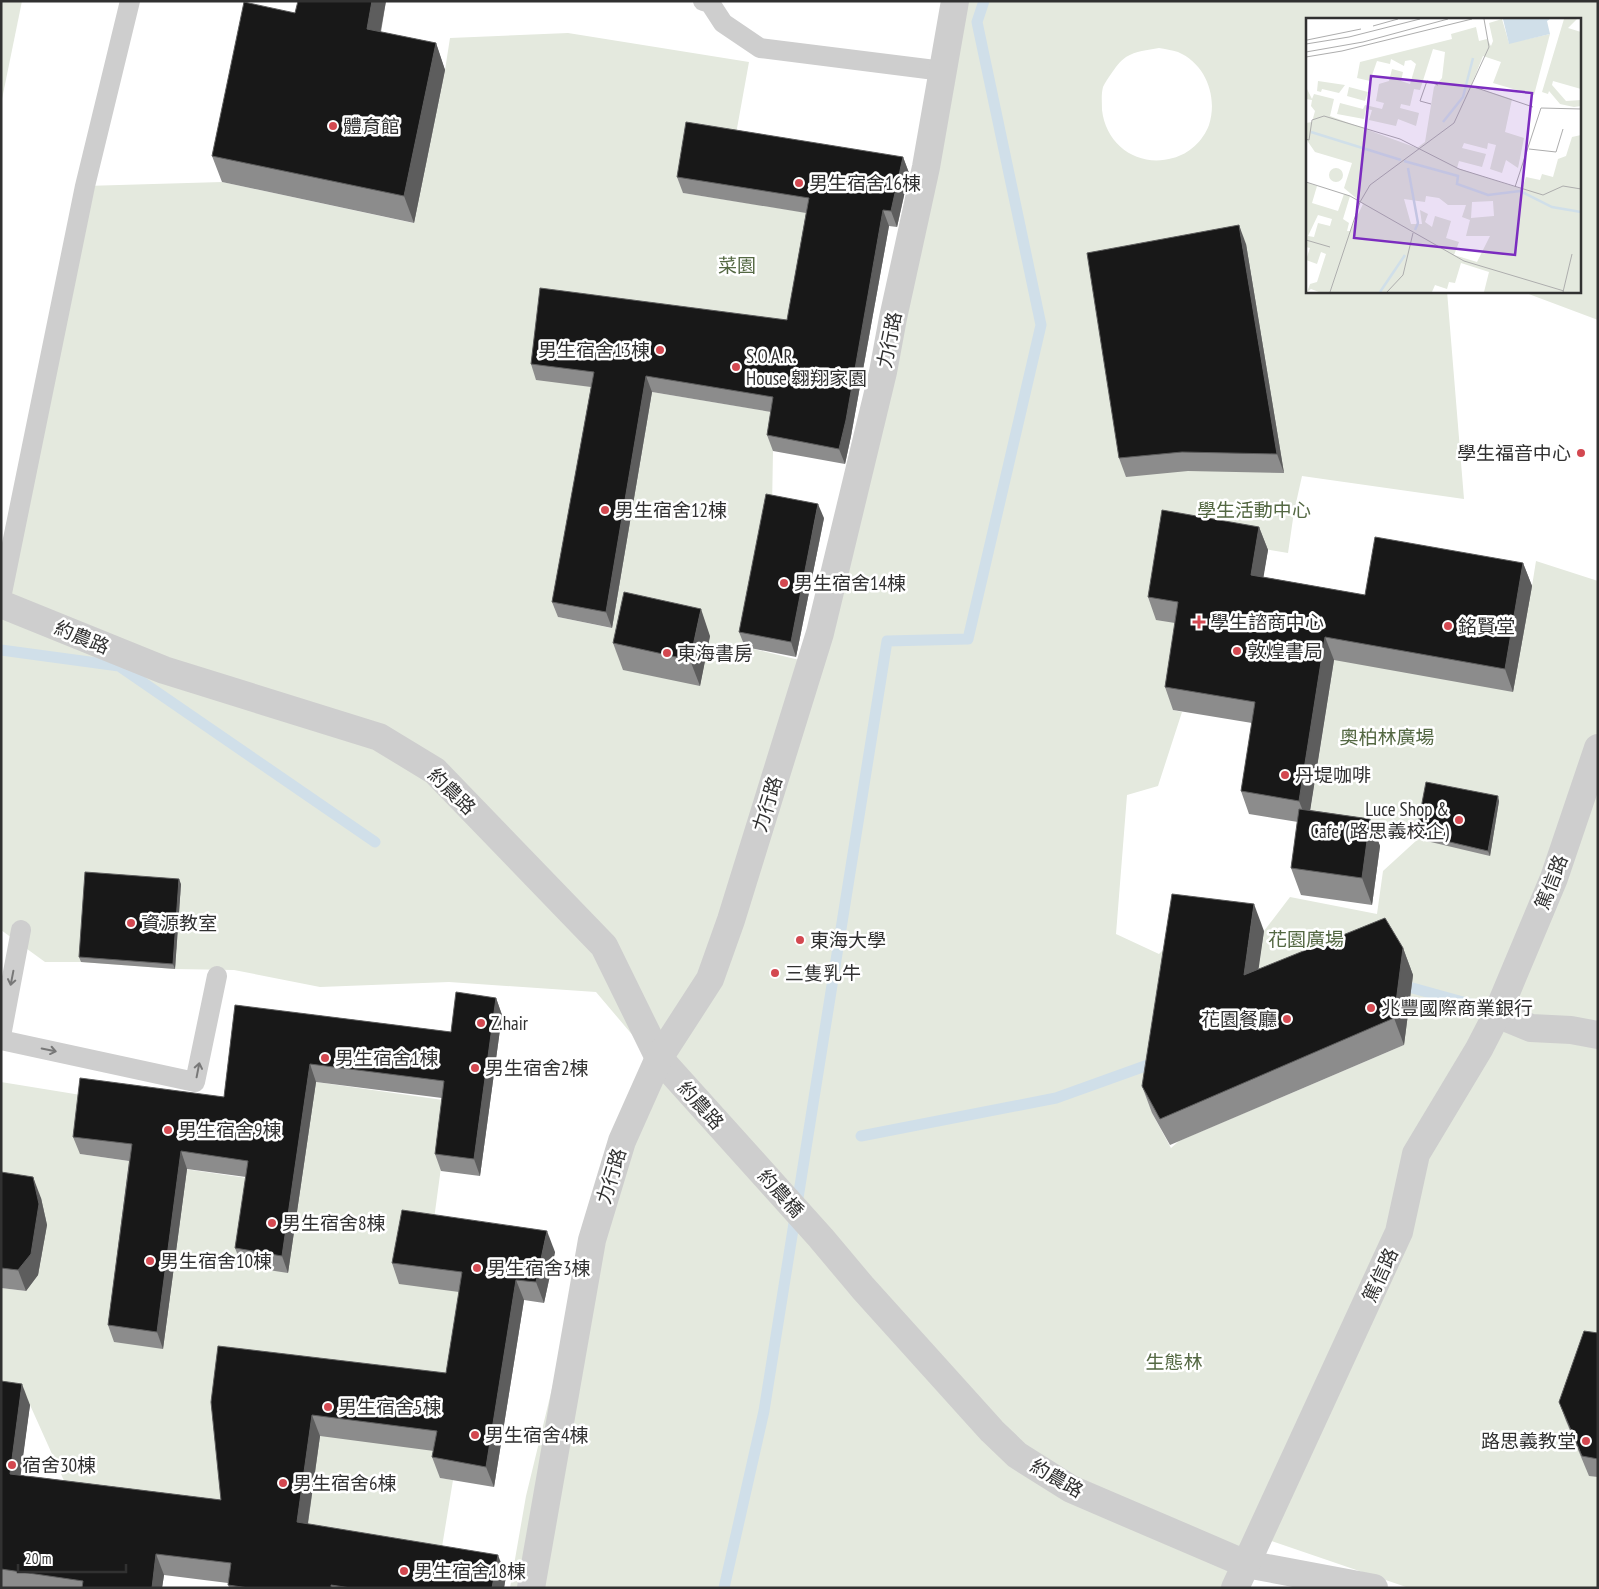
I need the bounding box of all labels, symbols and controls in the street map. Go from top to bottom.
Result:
inset map [1306,18,1582,292]
place label: 體育館 [343,114,400,138]
marker: 體育館 [327,120,339,132]
place label: 男生宿舍16棟 [809,171,921,195]
marker: 男生宿舍16棟 [793,177,805,189]
park label: 菜園 [718,253,756,277]
street label: 力行路 [872,310,906,370]
place label: 男生宿舍13棟 [538,338,650,362]
marker: 男生宿舍13棟 [654,344,666,356]
place label: S.O.A.R. House 翱翔家園 [746,344,867,390]
marker: S.O.A.R. House 翱翔家園 [730,361,742,373]
place label: 學生福音中心 [1457,441,1571,465]
marker: 學生福音中心 [1575,447,1587,459]
place label: 男生宿舍12棟 [615,498,727,522]
park label: 學生活動中心 [1197,498,1311,522]
marker: 男生宿舍12棟 [599,504,611,516]
place label: 男生宿舍14棟 [794,571,906,595]
marker: 男生宿舍14棟 [778,577,790,589]
place label: 學生諮商中心 [1210,610,1324,634]
place label: 銘賢堂 [1458,614,1515,638]
street label: 約農路 [51,615,113,659]
marker: 學生諮商中心 [1192,615,1206,629]
marker: 銘賢堂 [1442,620,1454,632]
place label: 敦煌書局 [1247,639,1323,663]
place label: 東海書房 [677,641,753,665]
marker: 敦煌書局 [1231,645,1243,657]
marker: 東海書房 [661,647,673,659]
park label: 奧柏林廣場 [1339,725,1435,749]
street label: 約農路 [423,763,481,819]
place label: 丹堤咖啡 [1295,763,1371,787]
marker: 丹堤咖啡 [1279,769,1291,781]
street label: 力行路 [747,773,787,835]
place label: Luce Shop & Cafe' (路思義校企) [1311,797,1450,843]
marker: Luce Shop & Cafe' (路思義校企) [1453,814,1465,826]
street label: 篤信路 [1530,851,1572,913]
place label: 資源教室 [141,911,217,935]
marker: 資源教室 [125,917,137,929]
park label: 花園廣場 [1268,927,1344,951]
place label: 東海大學 [810,928,886,952]
marker: 東海大學 [794,934,806,946]
place label: 三隻乳牛 [785,961,861,985]
marker: 三隻乳牛 [769,967,781,979]
one-way arrow [6,970,16,986]
place label: 兆豐國際商業銀行 [1381,996,1533,1020]
marker: 兆豐國際商業銀行 [1365,1002,1377,1014]
place label: 花園餐廳 [1201,1007,1277,1031]
place label: Z.hair [491,1011,529,1035]
marker: 花園餐廳 [1281,1013,1293,1025]
marker: Z.hair [475,1017,487,1029]
one-way arrow [40,1046,56,1056]
place label: 男生宿舍1棟 [335,1046,439,1070]
marker: 男生宿舍1棟 [319,1052,331,1064]
place label: 男生宿舍2棟 [485,1056,589,1080]
one-way arrow [194,1062,203,1078]
marker: 男生宿舍2棟 [469,1062,481,1074]
street label: 約農路 [673,1076,729,1134]
place label: 男生宿舍9棟 [178,1118,282,1142]
marker: 男生宿舍9棟 [162,1124,174,1136]
street label: 力行路 [591,1145,631,1207]
street label: 約農橋 [753,1164,809,1222]
place label: 男生宿舍8棟 [282,1211,386,1235]
marker: 男生宿舍8棟 [266,1217,278,1229]
street label: 篤信路 [1357,1244,1403,1306]
place label: 男生宿舍10棟 [160,1249,272,1273]
marker: 男生宿舍10棟 [144,1255,156,1267]
place label: 男生宿舍3棟 [487,1256,591,1280]
marker: 男生宿舍3棟 [471,1262,483,1274]
park label: 生態林 [1145,1350,1203,1374]
place label: 男生宿舍5棟 [338,1395,442,1419]
marker: 男生宿舍5棟 [322,1401,334,1413]
place label: 男生宿舍4棟 [485,1423,589,1447]
marker: 男生宿舍4棟 [469,1429,481,1441]
place label: 路思義教堂 [1481,1429,1576,1453]
marker: 路思義教堂 [1580,1435,1592,1447]
place label: 宿舍30棟 [22,1453,96,1477]
street label: 約農路 [1026,1453,1088,1503]
marker: 宿舍30棟 [6,1459,18,1471]
place label: 男生宿舍6棟 [293,1471,397,1495]
marker: 男生宿舍6棟 [277,1477,289,1489]
scale bar [18,1542,125,1574]
text: 20 m [25,1549,51,1568]
place label: 男生宿舍18棟 [414,1559,526,1583]
marker: 男生宿舍18棟 [398,1565,410,1577]

